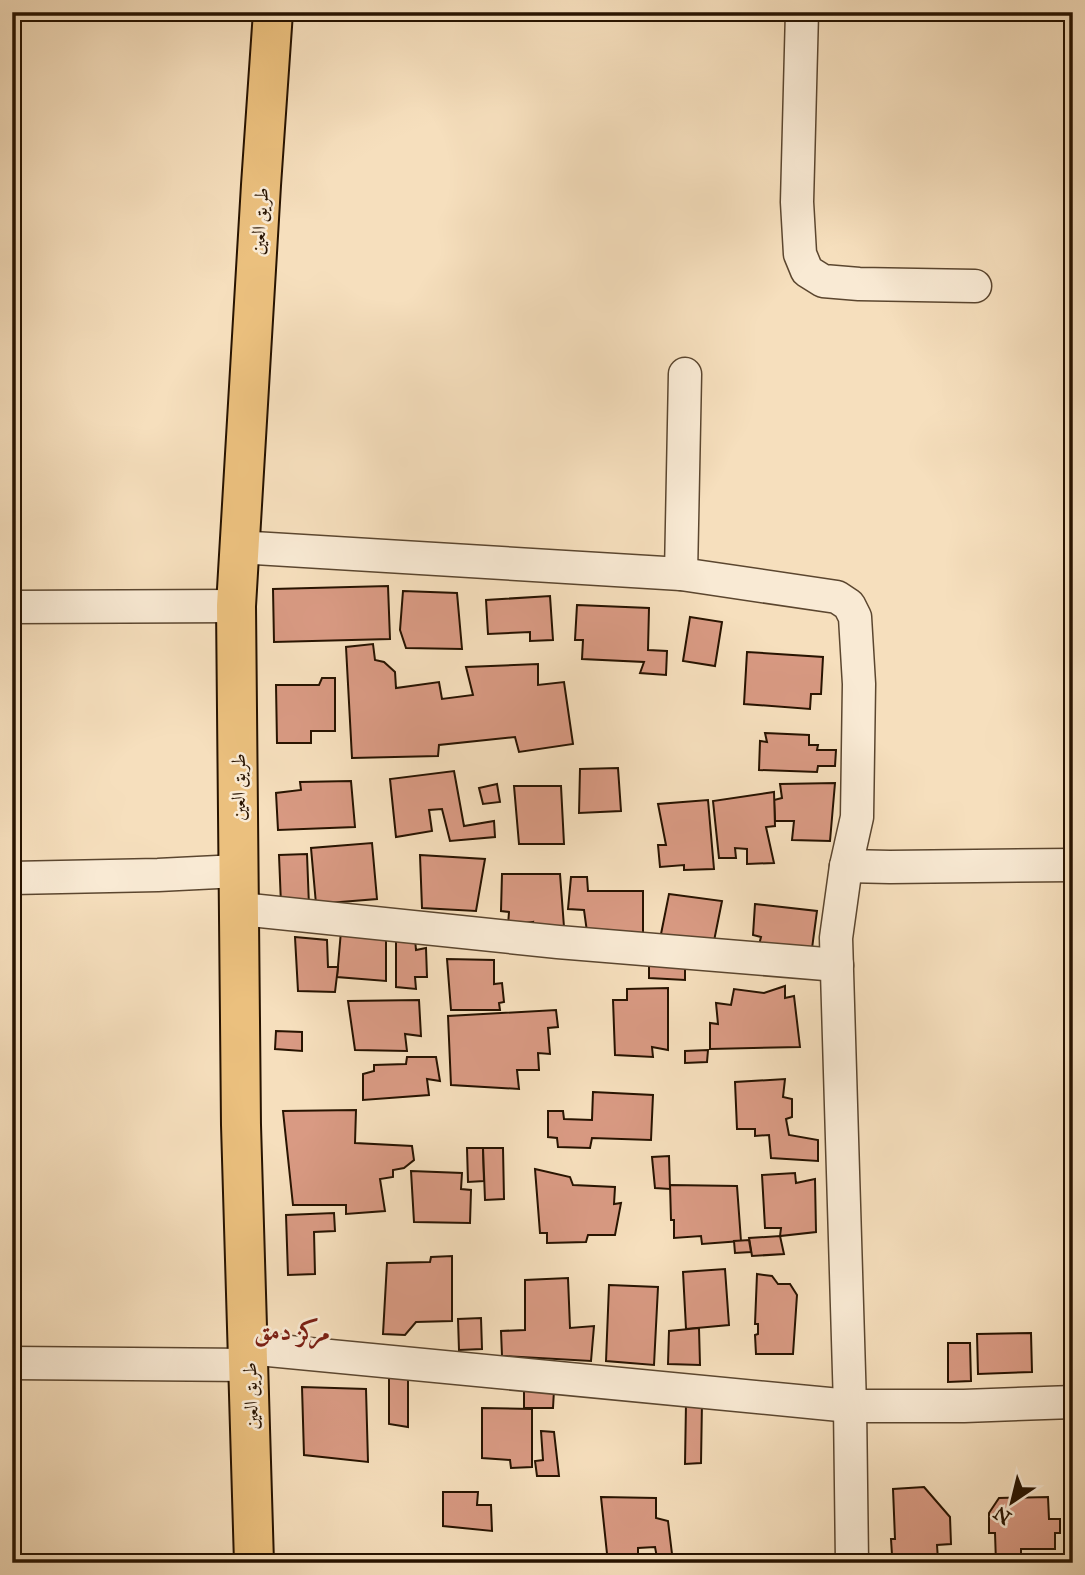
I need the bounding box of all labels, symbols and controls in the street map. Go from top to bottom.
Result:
street label: طريق العين [246,186,274,256]
street label: طريق العين [227,753,251,821]
district label: مركز دمق [254,1315,330,1350]
street label: طريق العين [238,1362,264,1430]
north arrow [976,1466,1046,1536]
text: N [989,1501,1016,1530]

